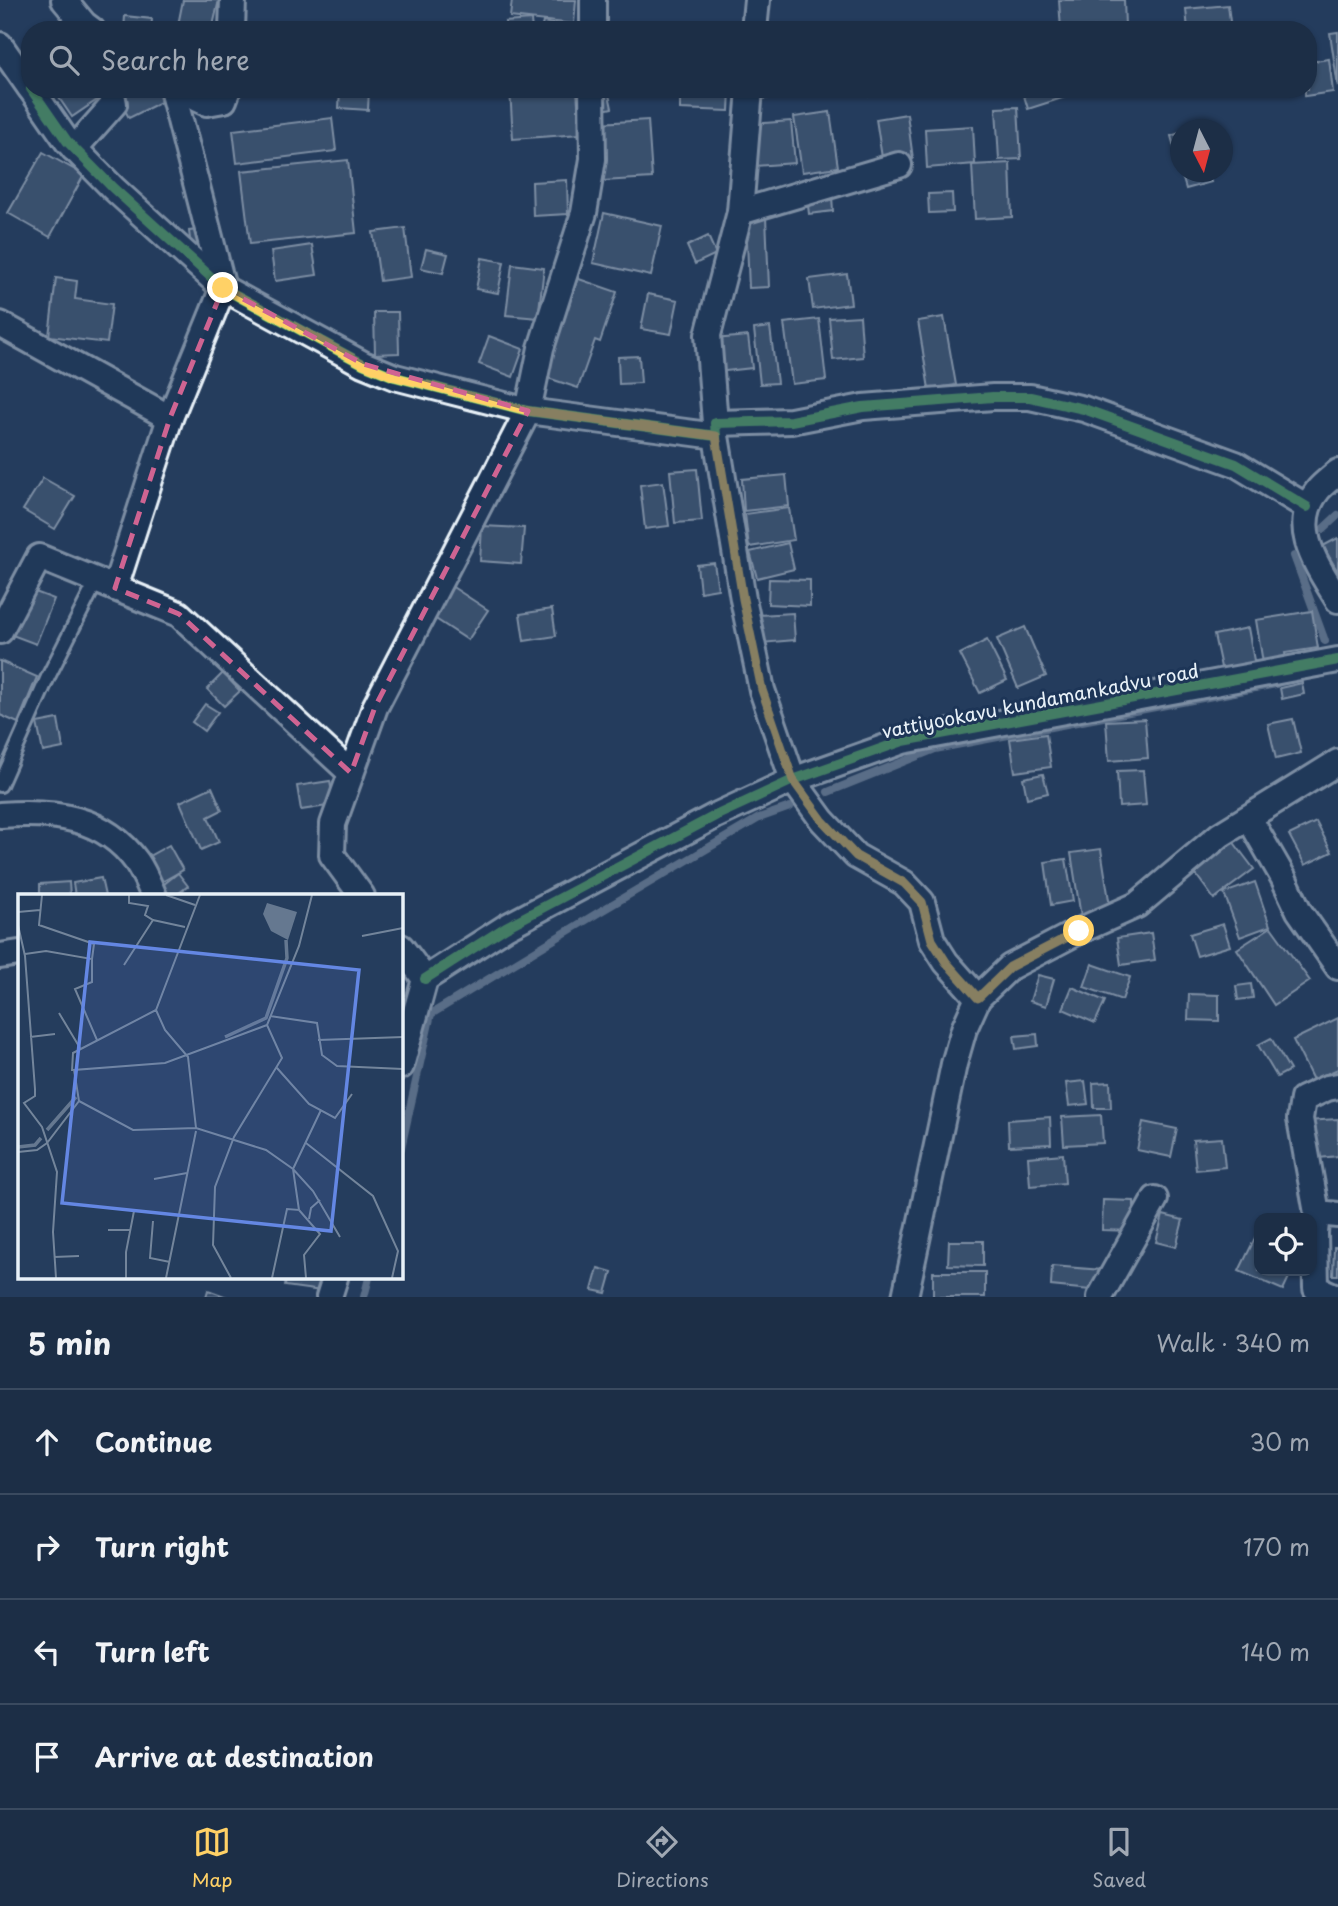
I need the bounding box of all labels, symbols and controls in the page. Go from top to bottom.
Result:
search box [21,21,1317,98]
text: Search here [101,40,250,79]
icon: search [45,41,83,79]
north arrow [1170,119,1233,182]
route end [207,272,238,303]
street label: vattiyookavu kundamankadvu road [879,655,1201,745]
inset map [18,894,402,1280]
route start [1063,915,1094,946]
map controls [1254,1213,1317,1276]
button: locate [1254,1213,1317,1276]
text: 5 min [28,1320,111,1365]
text: Walk · 340 m [1157,1325,1310,1360]
text: Continue [95,1422,212,1461]
icon: ahead [28,1423,66,1461]
text: 30 m [1249,1424,1310,1459]
text: Turn right [95,1527,229,1566]
icon: right [28,1528,66,1566]
text: 170 m [1243,1529,1310,1564]
text: Turn left [95,1632,210,1671]
icon: left [28,1633,66,1671]
text: 140 m [1241,1634,1310,1669]
text: Arrive at destination [95,1737,374,1776]
icon: arrive [28,1738,66,1776]
tab: Map [192,1823,232,1893]
tab: Directions [616,1823,709,1893]
tab: Saved [1092,1823,1146,1893]

